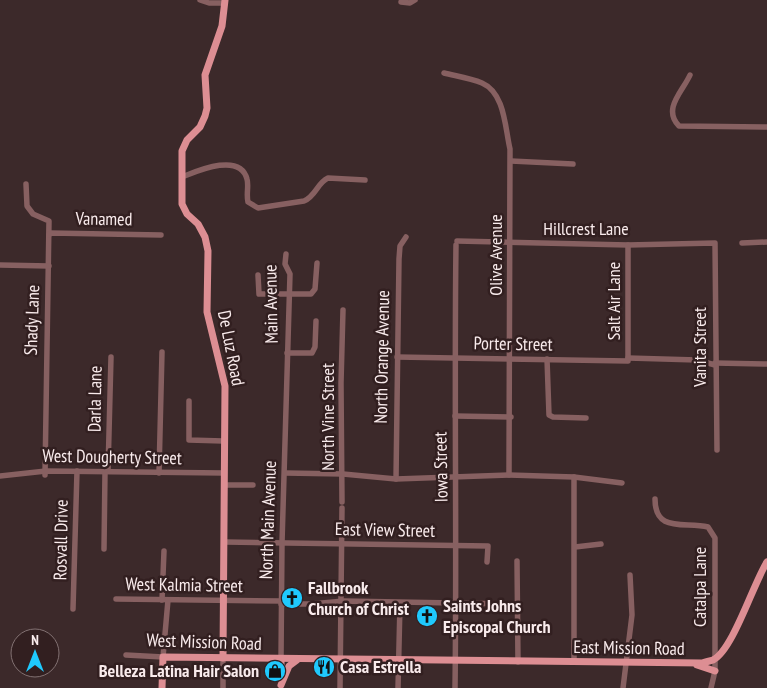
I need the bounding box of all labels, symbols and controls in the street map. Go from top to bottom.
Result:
street label: Vanamed [74,206,133,230]
street label: Olive Avenue [484,214,507,296]
street label: Hillcrest Lane [543,217,629,240]
street label: Salt Air Lane [602,262,625,340]
street label: Main Avenue [258,264,283,344]
street label: Shady Lane [19,284,44,356]
street label: North Orange Avenue [369,290,394,424]
street label: Vanita Street [688,307,711,388]
street label: De Luz Road [213,308,250,388]
street label: Porter Street [473,331,553,356]
street label: North Vine Street [316,363,339,471]
street label: Darla Lane [82,366,107,432]
street label: Iowa Street [428,431,453,503]
street label: West Dougherty Street [42,444,182,469]
street label: North Main Avenue [254,460,281,580]
street label: Rosvall Drive [48,499,73,581]
street label: East View Street [335,517,435,542]
street label: Catalpa Lane [688,547,711,627]
street label: West Kalmia Street [125,572,243,597]
place label: Fallbrook Church of Christ [308,576,410,620]
church icon: Fallbrook Church of Christ [280,586,304,610]
place label: Saints Johns Episcopal Church [443,594,551,638]
church icon: Saints Johns Episcopal Church [415,604,439,628]
north arrow [10,628,60,678]
street label: West Mission Road [146,628,262,655]
text: N [31,631,39,649]
street label: East Mission Road [573,635,685,660]
restaurant icon: Casa Estrella [312,655,336,679]
place label: Casa Estrella [340,655,421,678]
place label: Belleza Latina Hair Salon [99,659,259,682]
shop icon: Belleza Latina Hair Salon [263,659,287,683]

